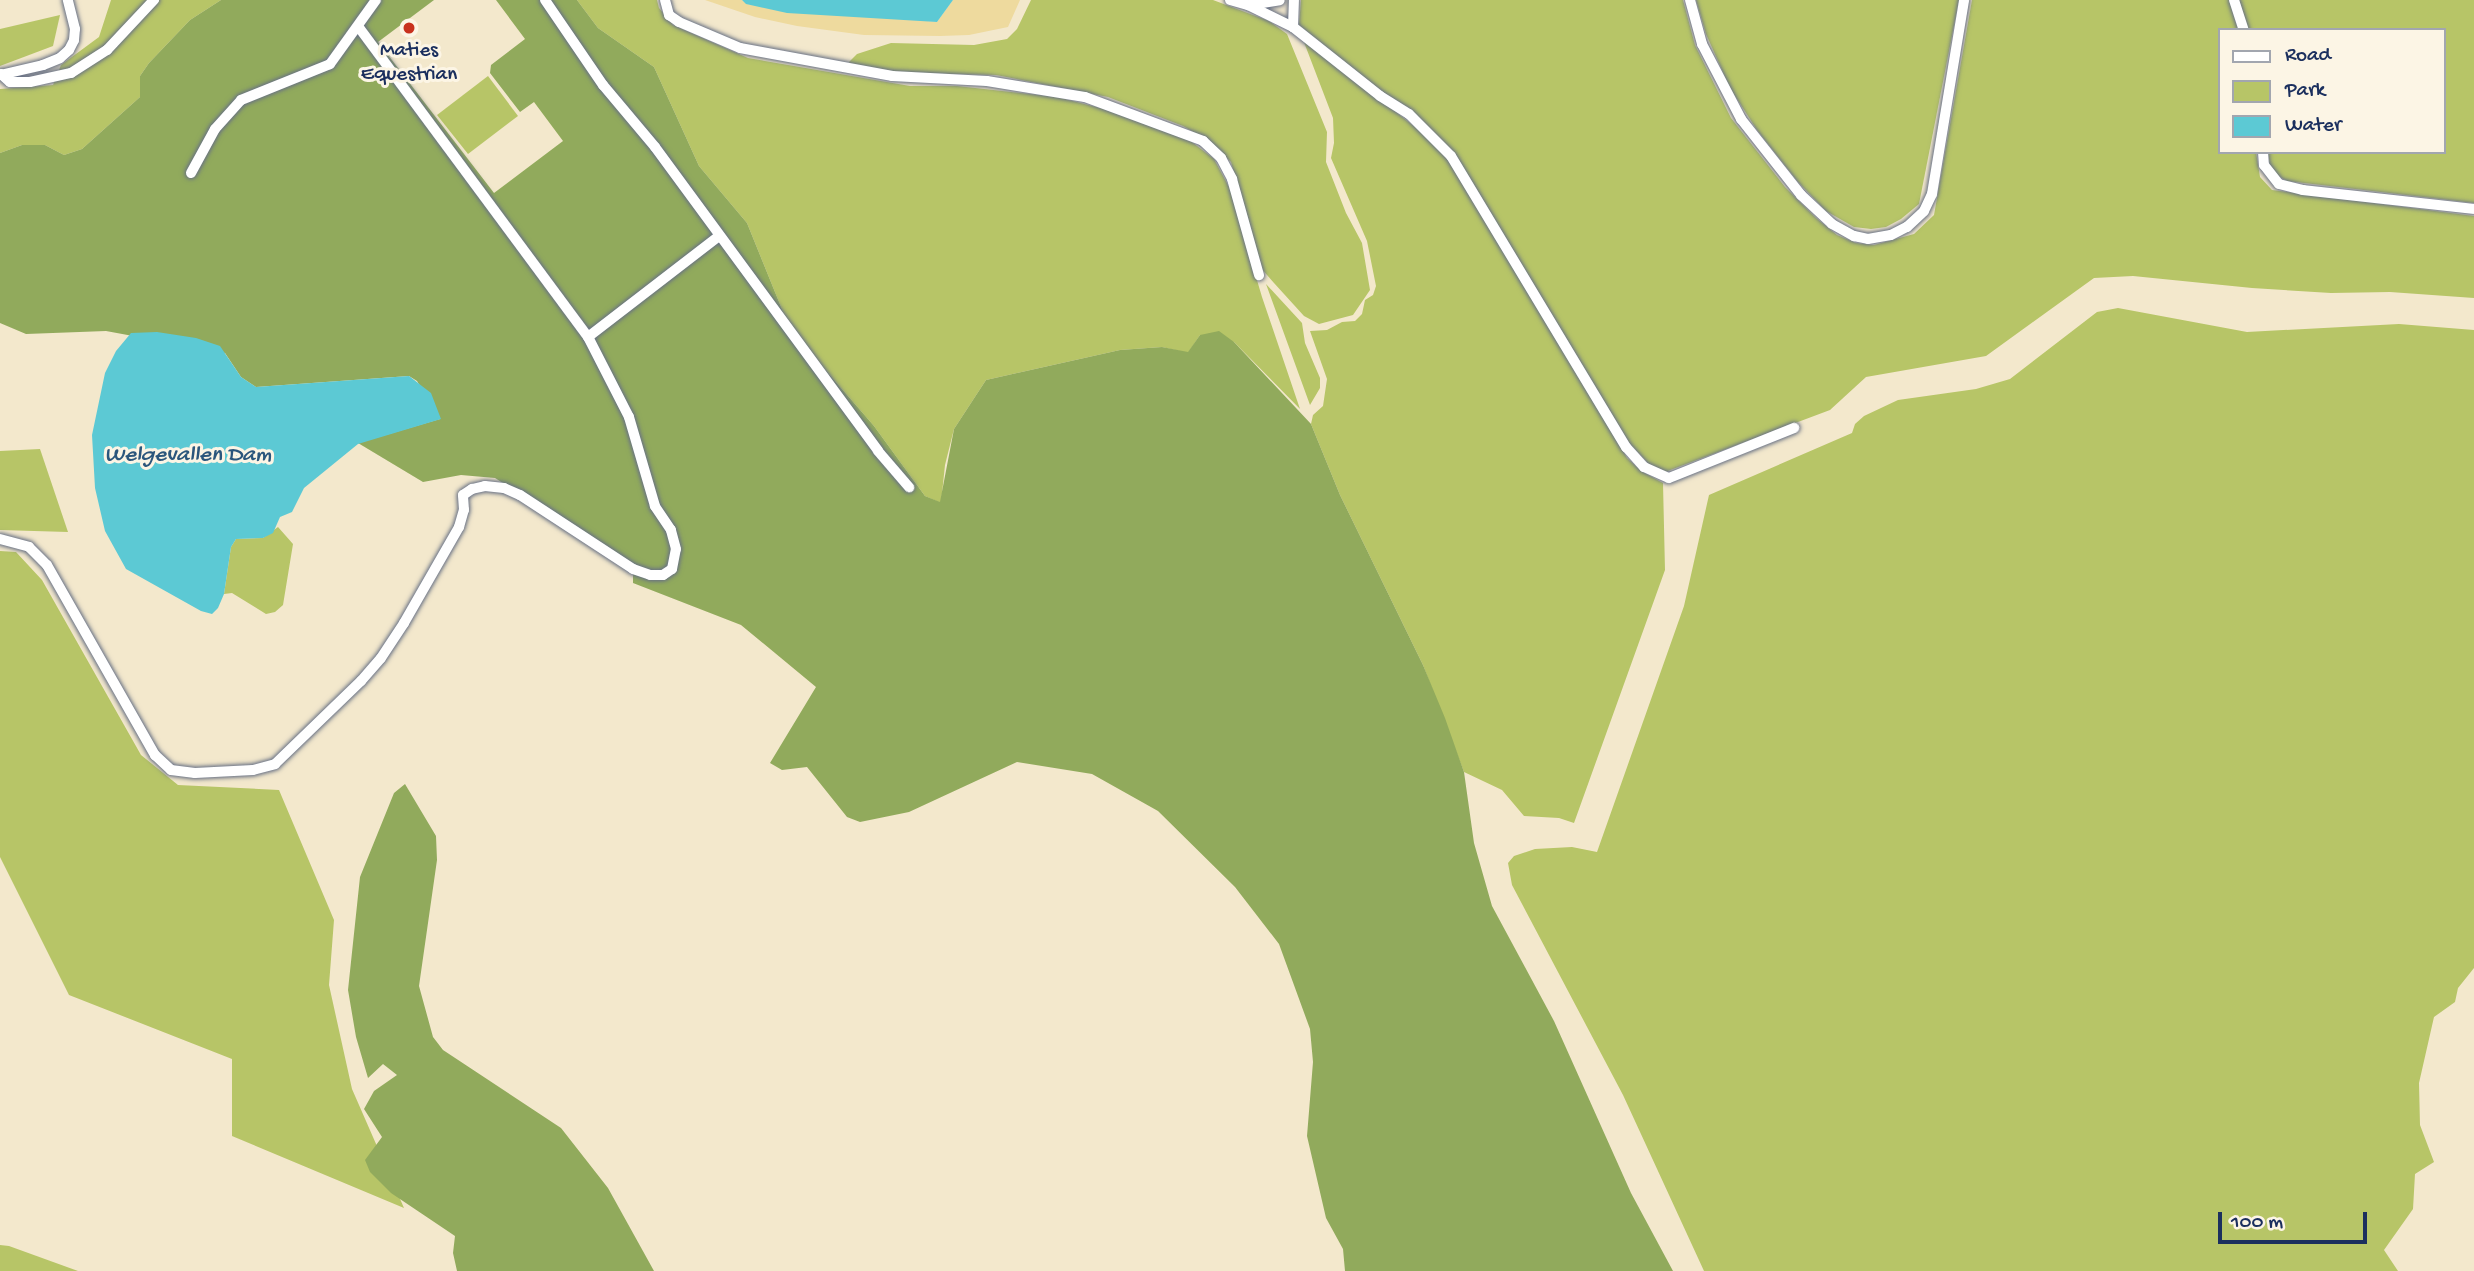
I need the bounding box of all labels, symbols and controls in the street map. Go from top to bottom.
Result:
marker: Maties Equestrian [401,20,417,36]
legend [2218,28,2446,154]
place label: Maties Equestrian [361,39,457,89]
text: Road [2285,44,2331,69]
text: Park [2285,79,2325,104]
text: Water [2285,114,2341,139]
water label: Welgevallen Dam [105,442,271,470]
scale bar [2222,1198,2371,1242]
text: 100 m [2231,1211,2283,1236]

